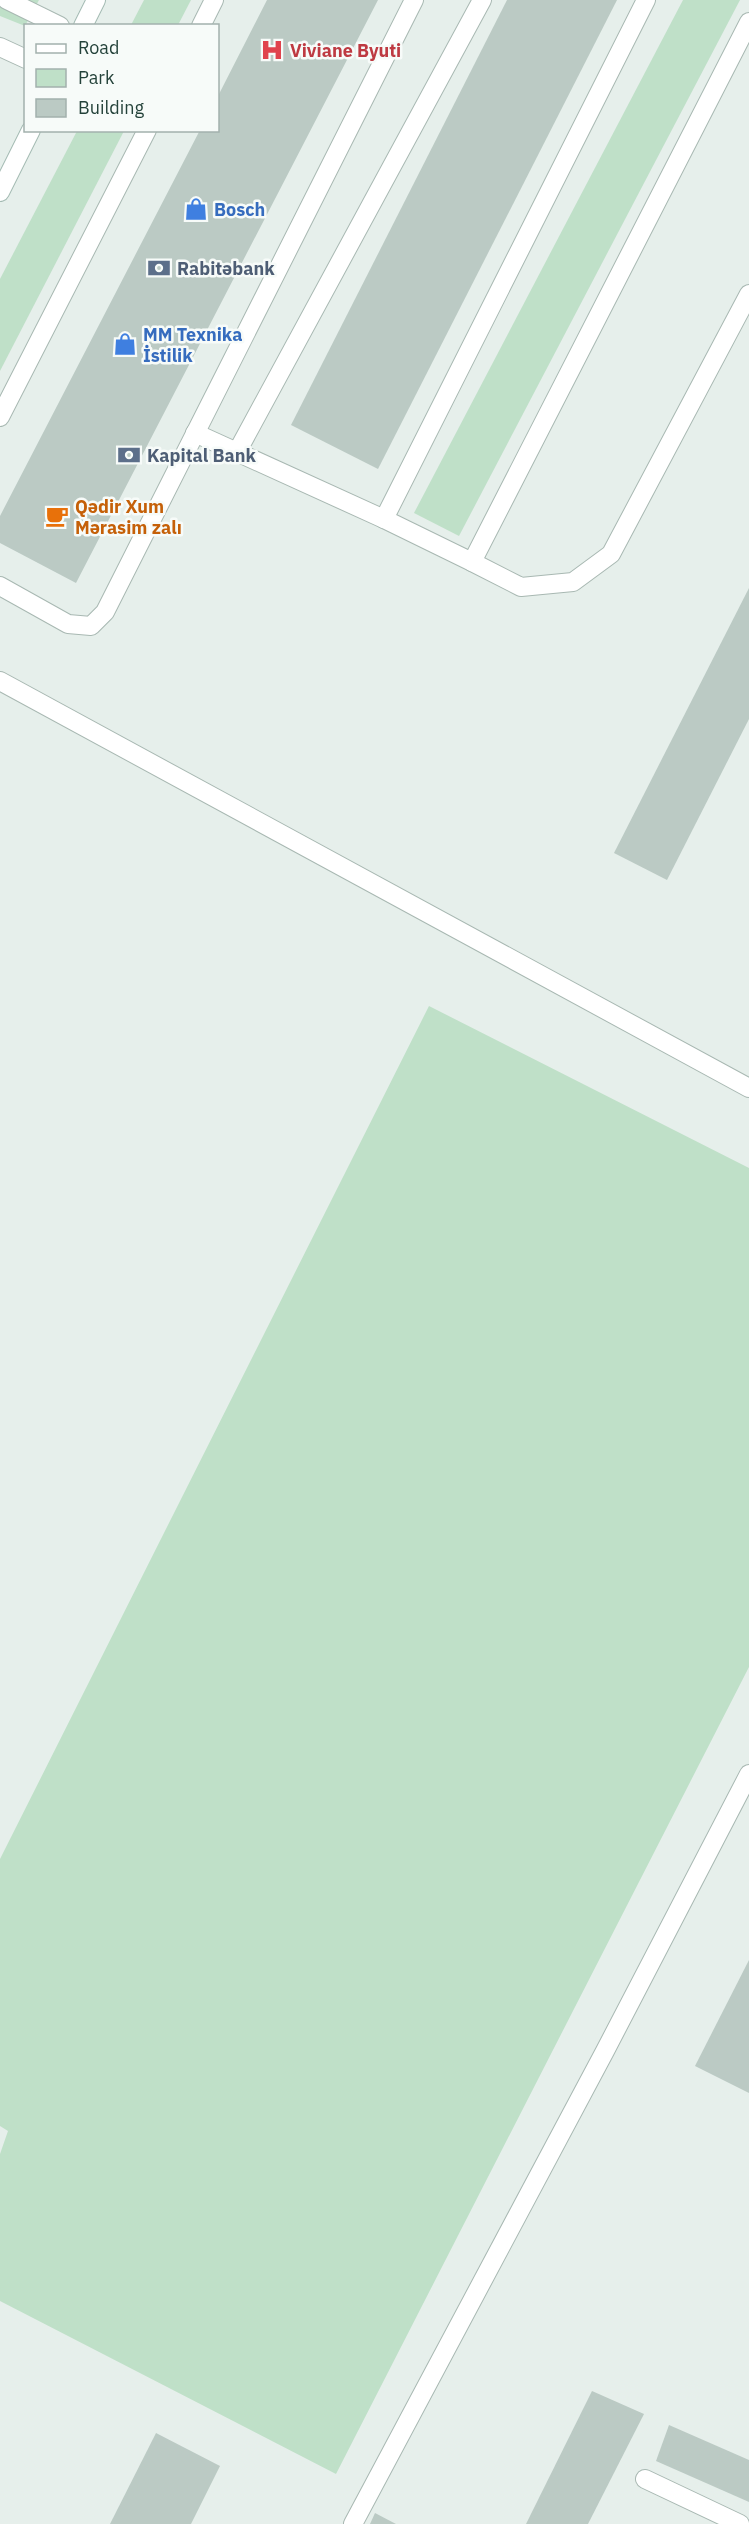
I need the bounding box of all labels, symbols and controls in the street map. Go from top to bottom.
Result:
legend [24,24,219,132]
text: Road [78,36,119,59]
hospital icon: Viviane Byuti [259,37,285,63]
place label: Viviane Byuti [290,39,401,62]
text: Park [78,66,115,89]
text: Building [78,96,145,119]
shop icon: Bosch [183,196,209,222]
place label: Bosch [214,198,265,221]
bank icon: Rabitəbank [146,255,172,281]
place label: Rabitəbank [177,257,275,280]
place label: MM Texnika İstilik [143,323,243,367]
shop icon: MM Texnika İstilik [112,331,138,357]
bank icon: Kapital Bank [116,442,142,468]
place label: Kapital Bank [147,444,256,467]
place label: Qədir Xum Mərasim zalı [75,495,182,539]
cafe icon: Qədir Xum Mərasim zalı [44,503,70,529]

